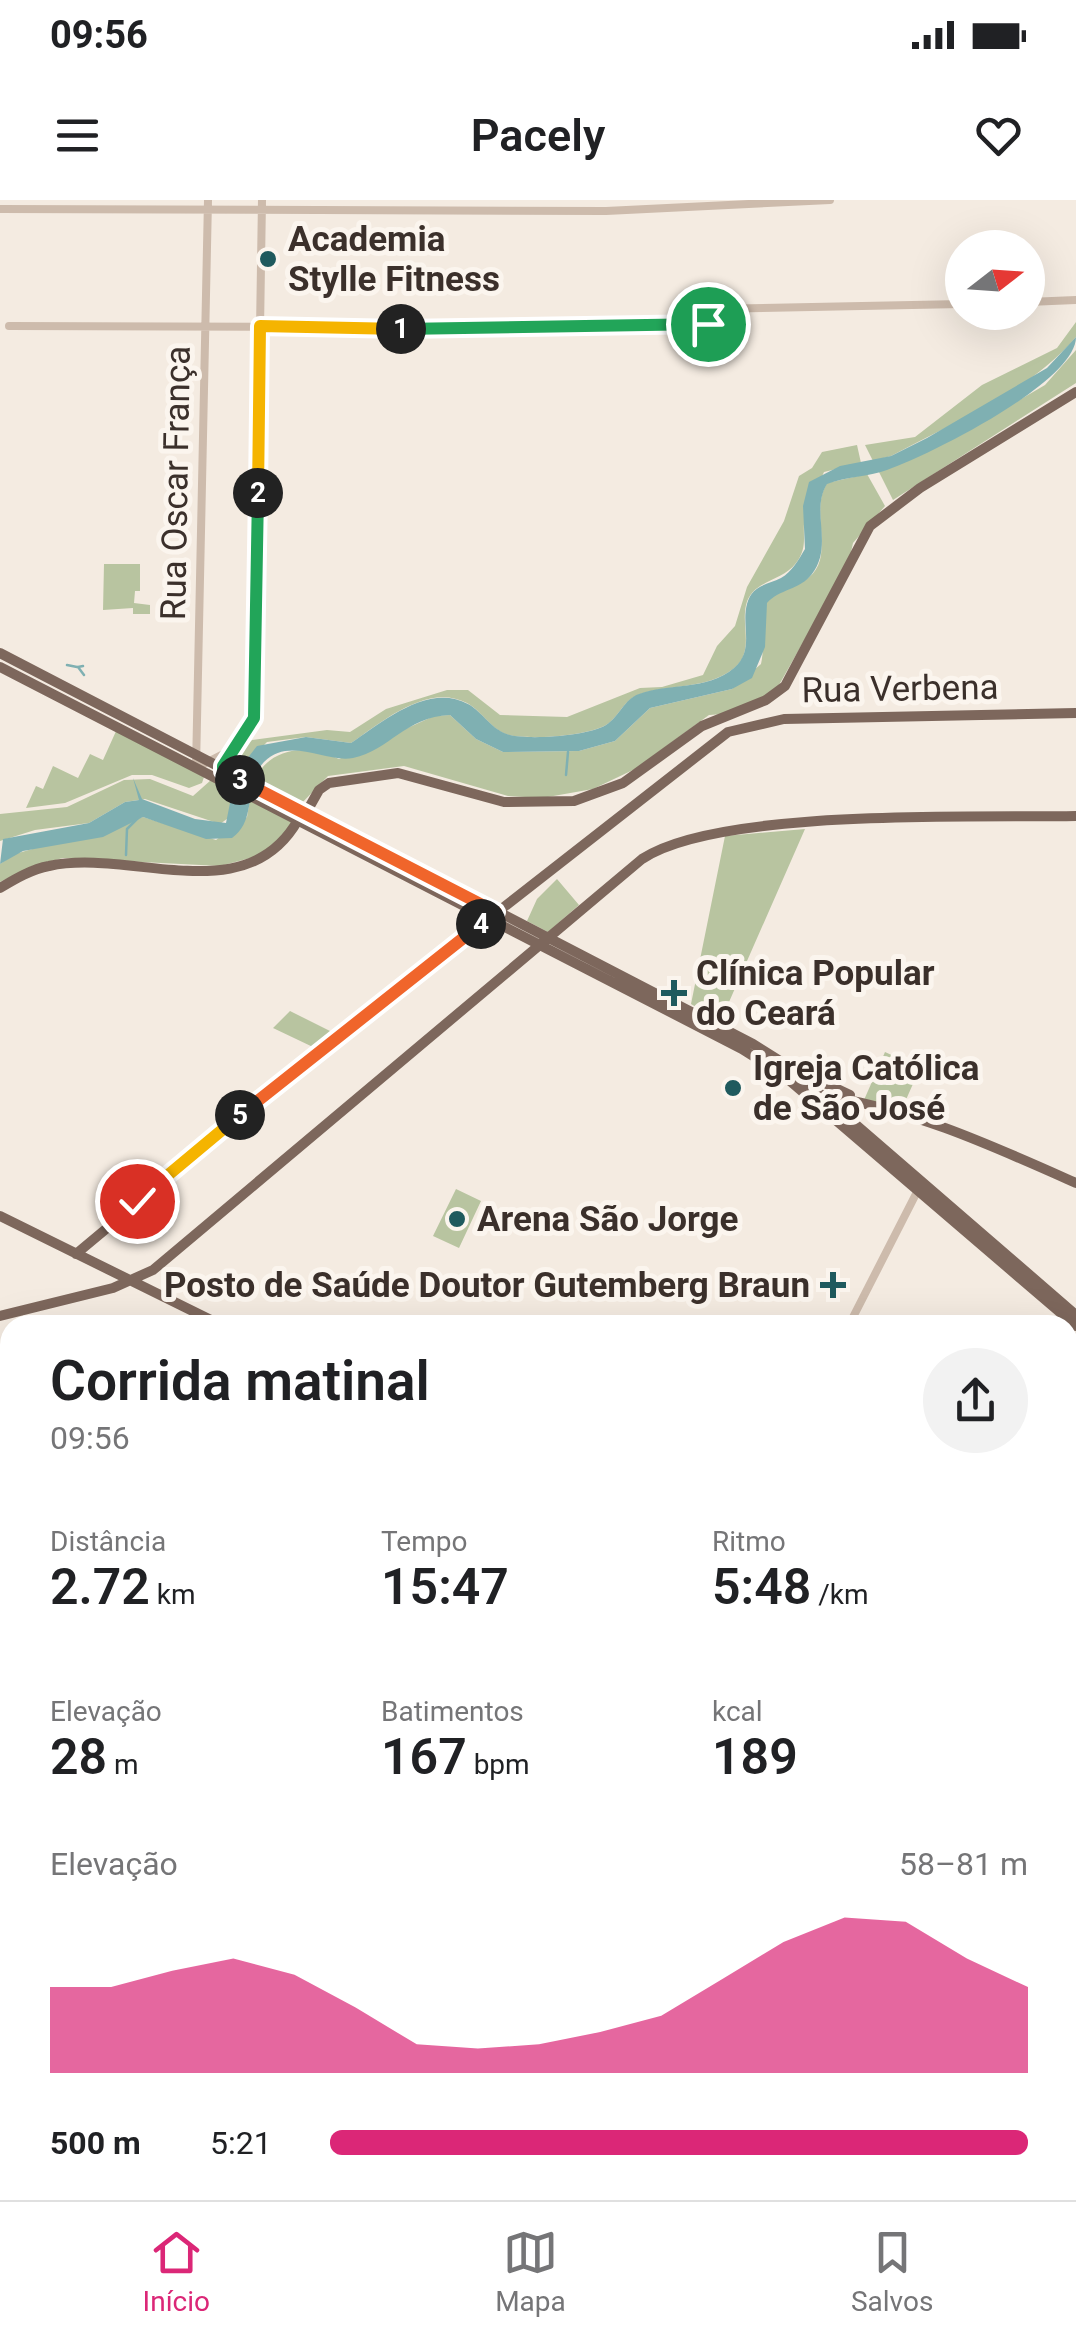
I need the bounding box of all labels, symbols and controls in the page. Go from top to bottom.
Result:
text: 09:56 [50,13,148,57]
icon: menu [50,108,105,163]
icon: heart [971,108,1026,163]
text: Pacely [471,109,605,162]
place label: Academia Stylle Fitness [288,219,500,300]
north arrow [945,230,1045,330]
map controls [945,230,1045,330]
marker: Academia Stylle Fitness [257,248,279,270]
pin [666,282,751,367]
icon: arrive [681,297,736,352]
pin: 1 [376,304,426,354]
text: 1 [393,312,409,345]
street label: Rua Oscar França [153,345,199,621]
pin: 2 [233,468,283,518]
text: 2 [250,476,266,509]
street label: Rua Verbena [801,667,999,711]
pin: 3 [215,755,265,805]
text: 3 [232,763,248,796]
pin: 4 [456,899,506,949]
text: 4 [473,907,489,940]
place label: Clínica Popular do Ceará [696,953,935,1034]
marker: Clínica Popular do Ceará [661,980,687,1006]
place label: Igreja Católica de São José [753,1048,979,1129]
marker: Igreja Católica de São José [722,1077,744,1099]
pin: 5 [215,1090,265,1140]
text: 5 [232,1098,248,1131]
pin [95,1159,180,1244]
icon: check [110,1174,165,1229]
place label: Arena São Jorge [477,1199,738,1240]
marker: Arena São Jorge [446,1208,468,1230]
place label: Posto de Saúde Doutor Gutemberg Braun [164,1265,810,1306]
marker: Posto de Saúde Doutor Gutemberg Braun [820,1272,846,1298]
button: share [923,1348,1028,1453]
text: Corrida matinal [50,1349,430,1413]
text: 09:56 [50,1419,130,1457]
text: Distância [50,1525,166,1558]
text: Tempo [381,1525,467,1558]
text: Ritmo [712,1525,786,1558]
text: 2.72 [50,1558,150,1616]
text: 15:47 [381,1558,509,1616]
text: 5:48 [712,1558,811,1616]
text: km [150,1578,196,1611]
text: /km [811,1578,869,1611]
text: Elevação [50,1695,162,1728]
text: Batimentos [381,1695,524,1728]
text: kcal [712,1695,763,1728]
text: 28 [50,1728,107,1786]
text: 167 [381,1728,467,1786]
text: 189 [712,1728,798,1786]
text: m [107,1748,139,1781]
text: bpm [467,1748,530,1781]
text: Elevação [50,1845,178,1883]
text: 58–81 m [899,1845,1028,1883]
text: 500 m [50,2124,141,2162]
text: 5:21 [210,2124,272,2162]
tab: Início [143,2225,210,2318]
tab: Mapa [495,2225,566,2318]
tab: Salvos [851,2225,933,2318]

